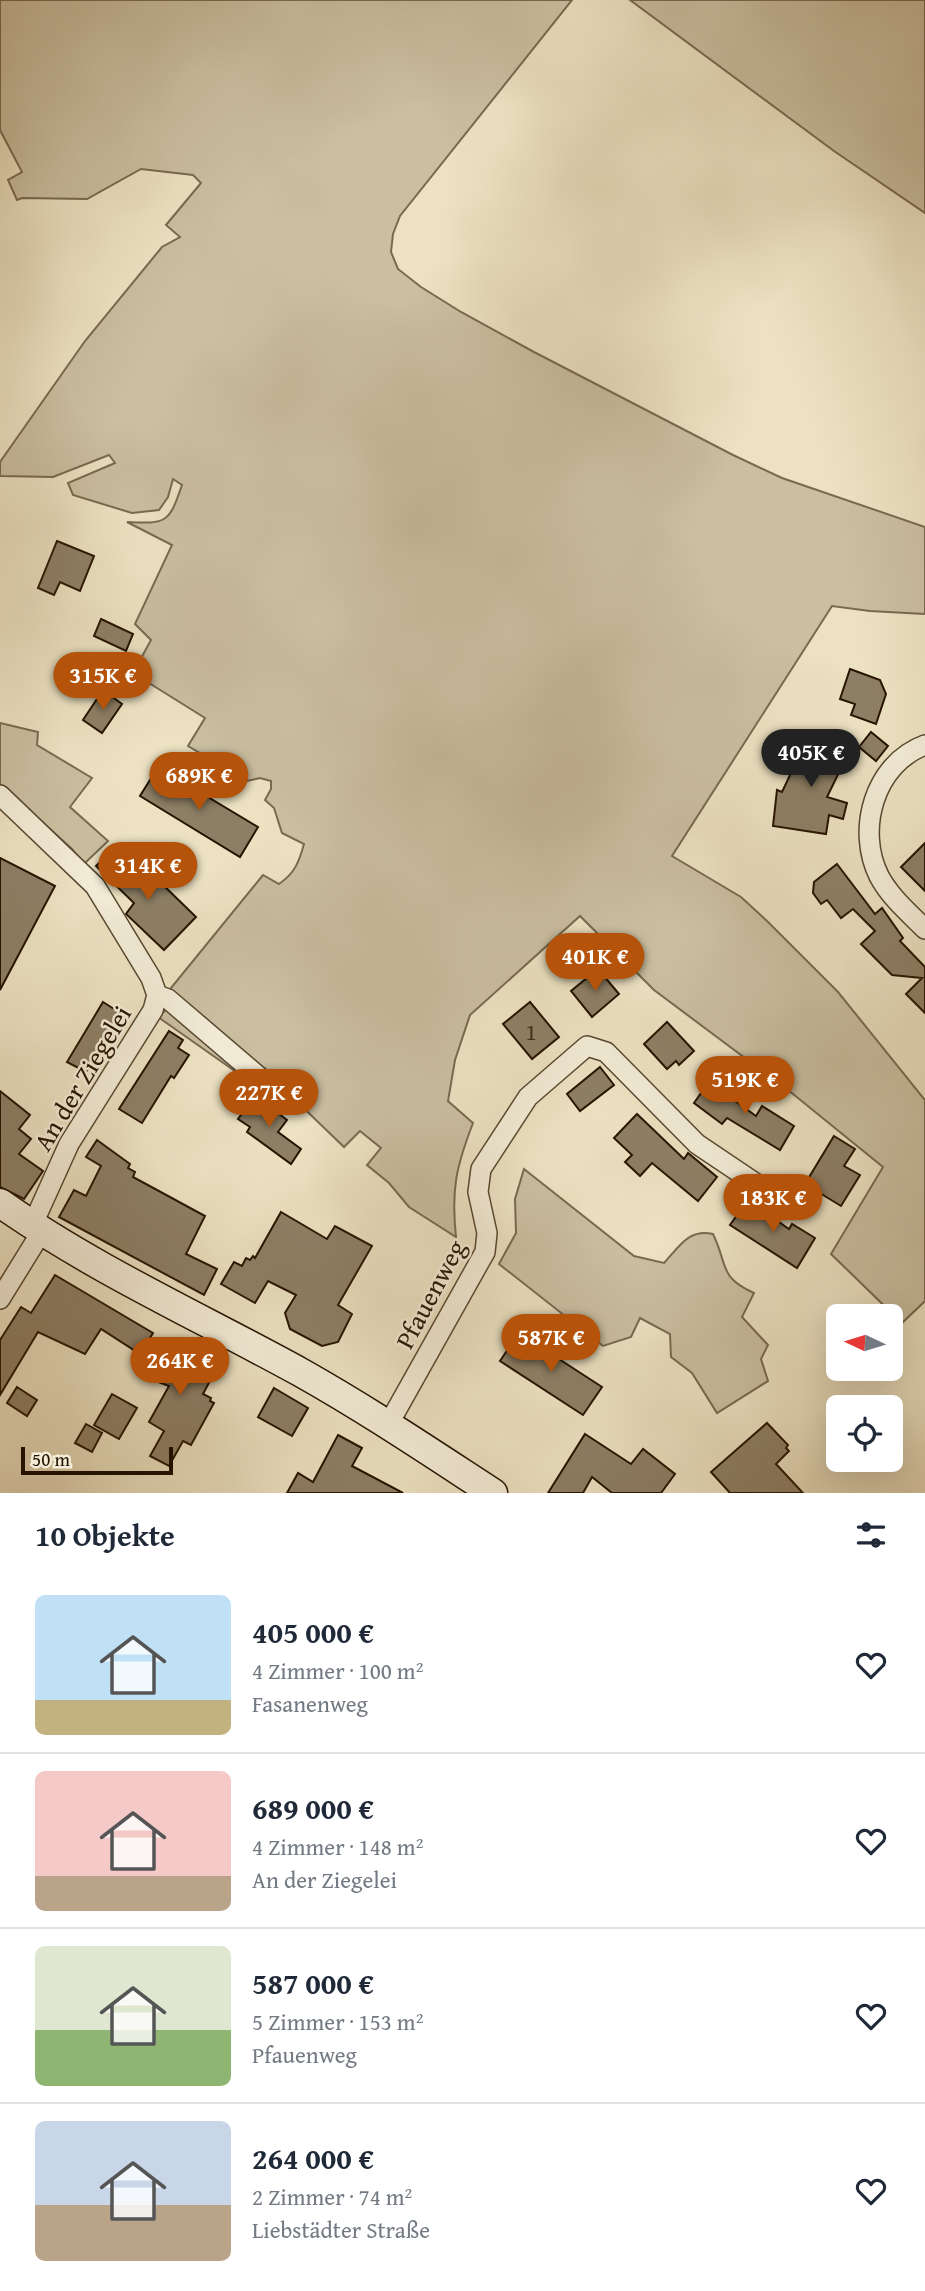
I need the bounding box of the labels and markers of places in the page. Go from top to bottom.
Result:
pin: 315K € [46,652,160,712]
pin: 405K € [754,730,868,789]
pin: 689K € [142,752,256,812]
pin: 314K € [91,842,205,902]
pin: 401K € [538,934,652,993]
pin: 519K € [688,1056,802,1116]
pin: 227K € [212,1070,326,1129]
pin: 183K € [716,1174,830,1234]
pin: 587K € [494,1314,608,1374]
pin: 264K € [123,1338,237,1397]

